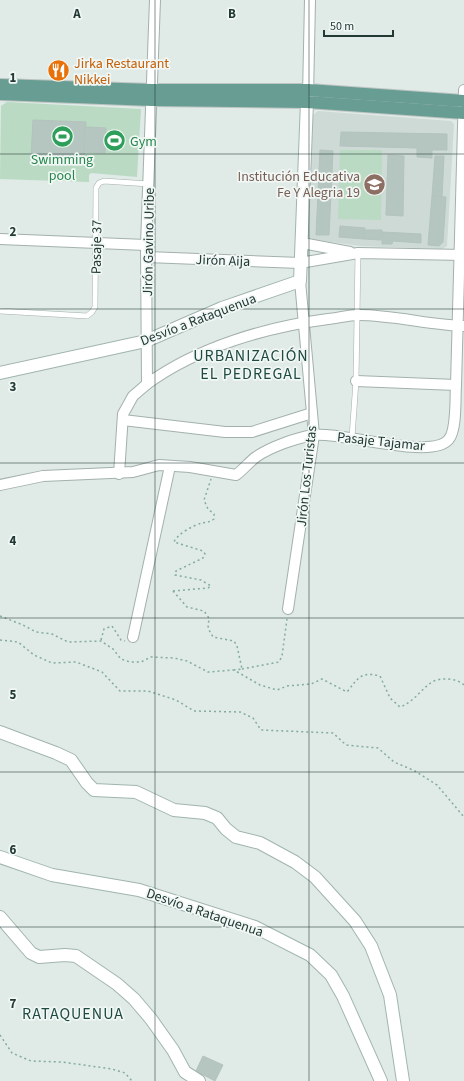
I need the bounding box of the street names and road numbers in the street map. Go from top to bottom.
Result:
street label: Jirón Gavino Uribe [138,187,160,297]
street label: Pasaje 37 [87,220,107,274]
street label: Jirón Aija [195,250,251,272]
street label: Desvío a Rataquenua [138,289,259,351]
street label: Jirón Los Turistas [292,424,322,528]
street label: Pasaje Tajamar [336,427,426,457]
street label: Desvío a Rataquenua [143,884,266,942]

